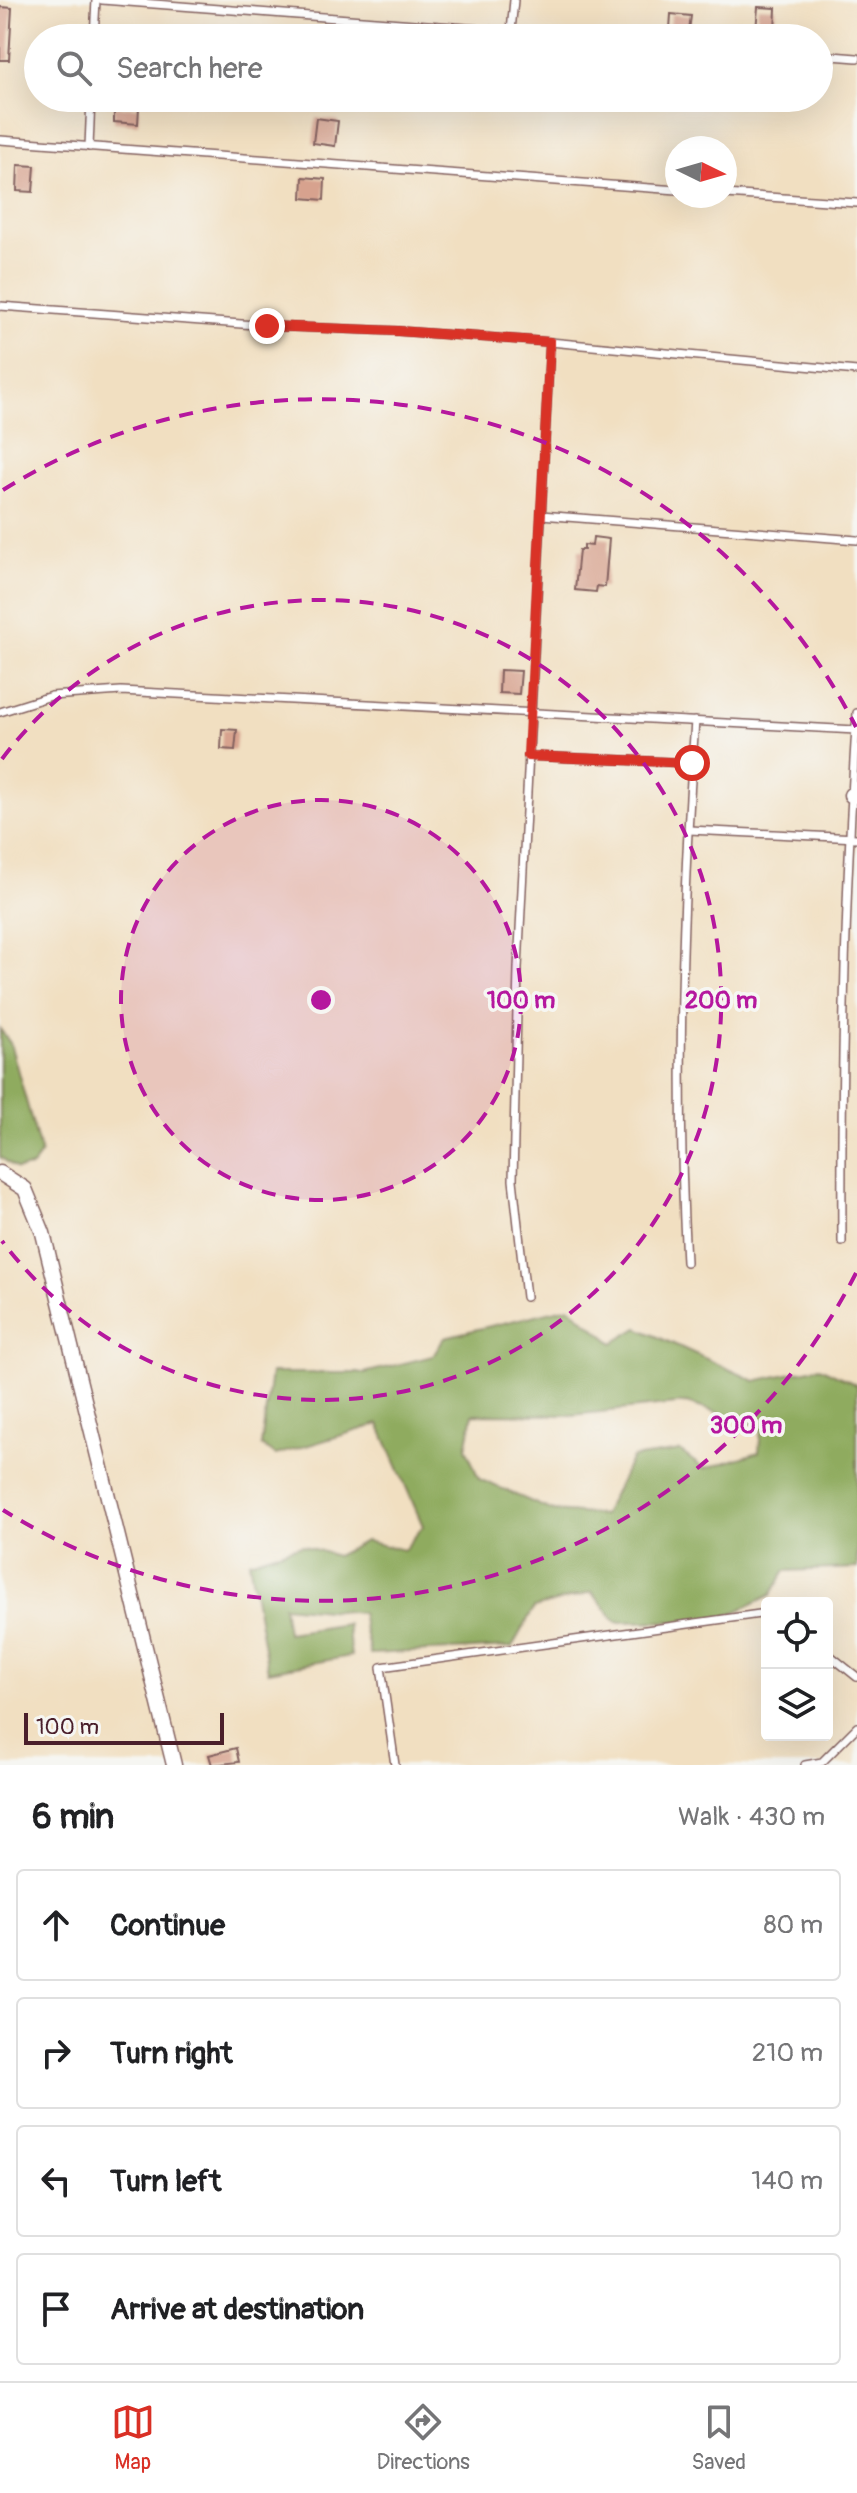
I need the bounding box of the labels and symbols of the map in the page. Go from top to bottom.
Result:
north arrow [665,136,737,208]
route end [249,308,285,344]
route start [674,745,710,781]
centre of rings [307,986,335,1014]
text: 100 m [487,986,555,1015]
text: 200 m [685,986,757,1015]
text: 300 m [710,1411,782,1440]
scale bar [24,1709,224,1745]

